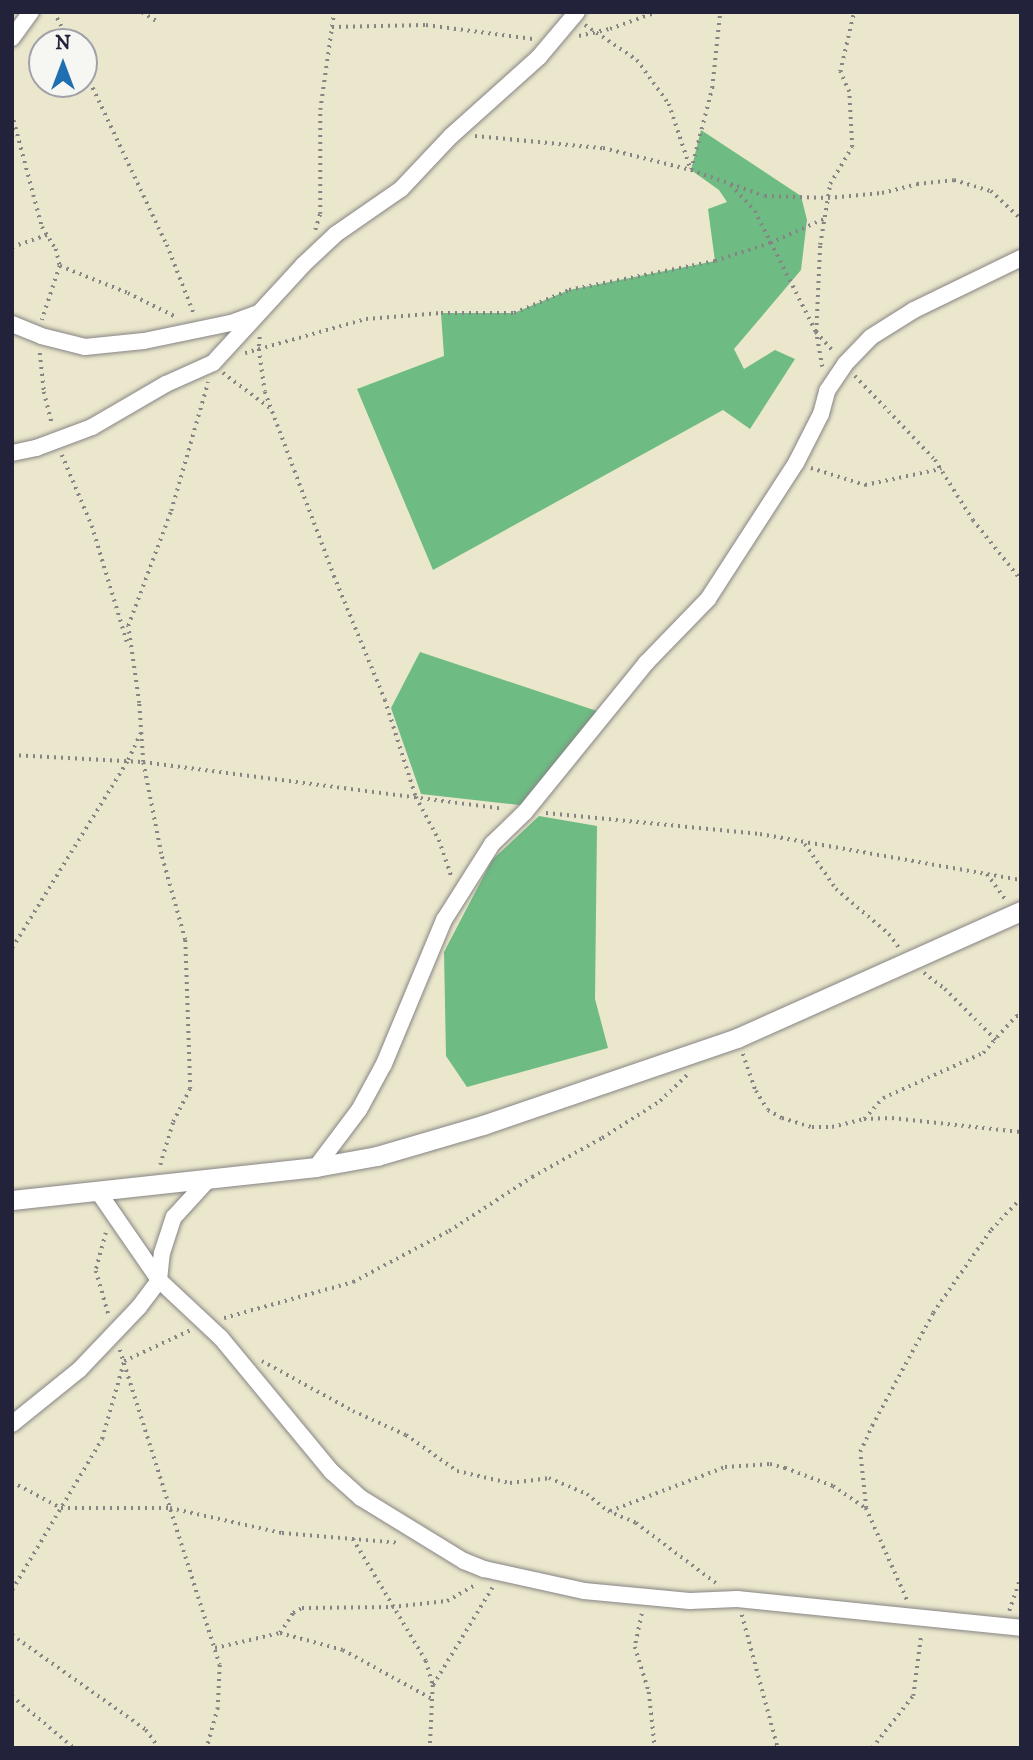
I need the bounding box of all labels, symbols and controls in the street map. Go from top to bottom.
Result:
north arrow [28,28,98,98]
text: N [55,32,71,55]

